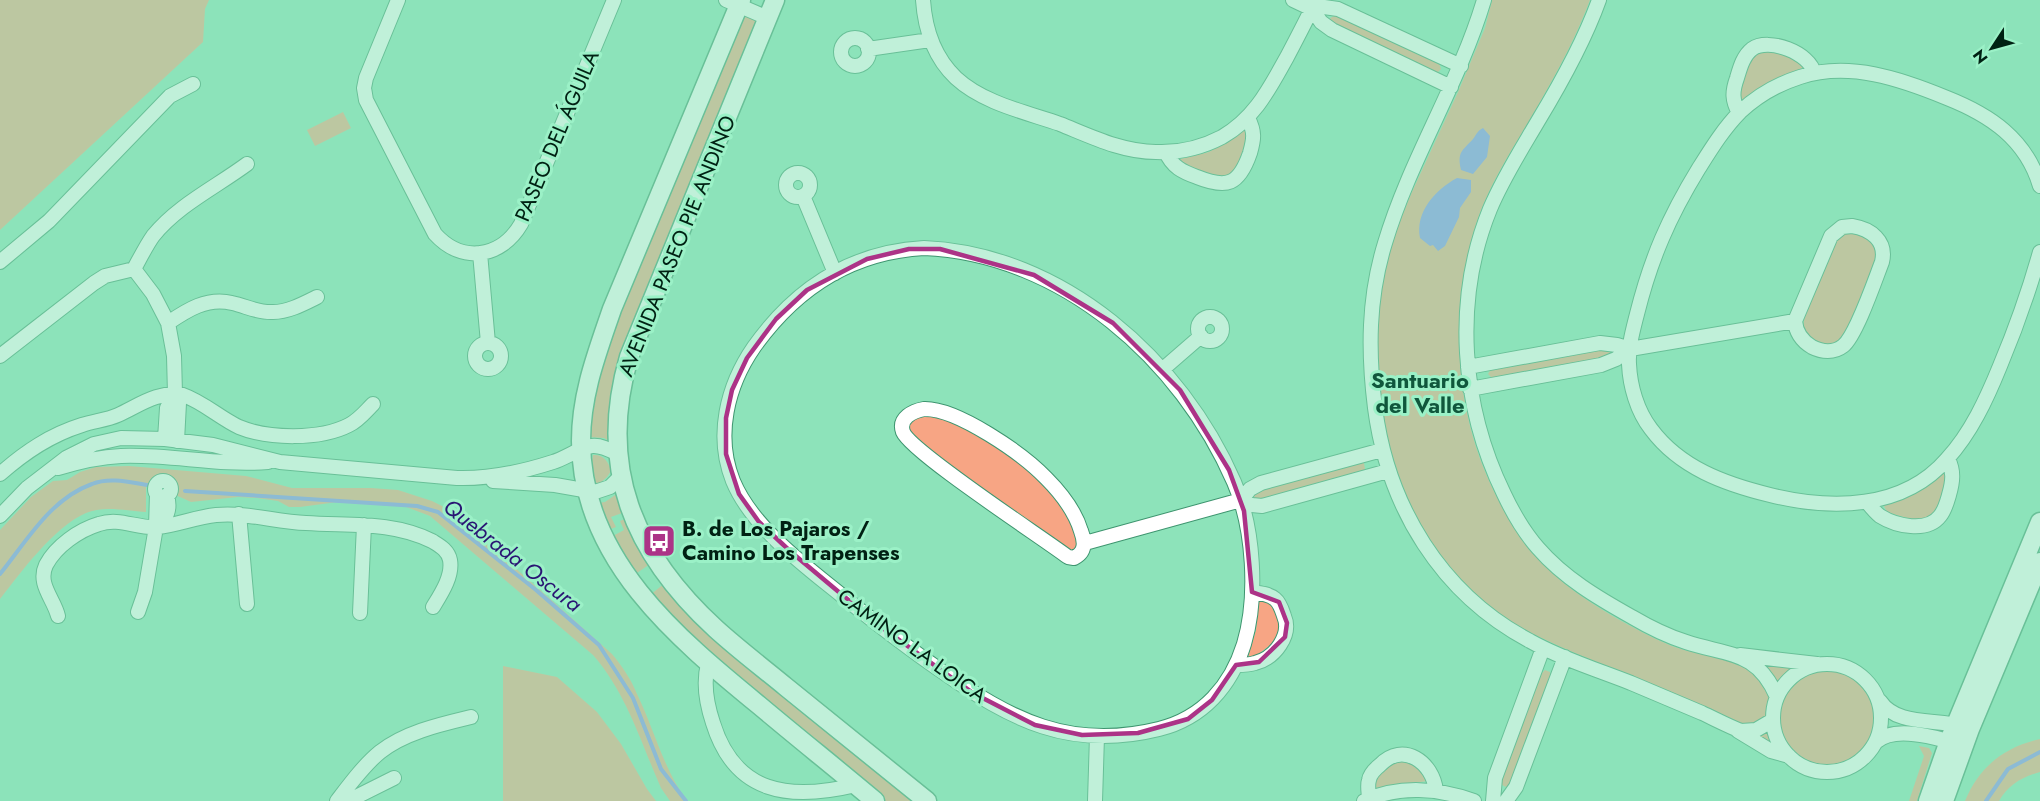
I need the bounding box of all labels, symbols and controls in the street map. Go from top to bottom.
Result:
north arrow [1962,18,2022,78]
text: N [1967,45,1993,68]
street label: PASEO DEL ÁGUILA [507,46,607,226]
street label: AVENIDA PASEO PIE ANDINO [611,111,743,381]
district label: Santuario del Valle [1371,364,1469,421]
water label: Quebrada Oscura [437,491,589,619]
place label: B. de Los Pajaros / Camino Los Trapenses [682,514,900,568]
bus stop icon: B. de Los Pajaros / Camino Los Trapenses [641,523,677,559]
street label: CAMINO LA LOICA [831,582,993,711]

